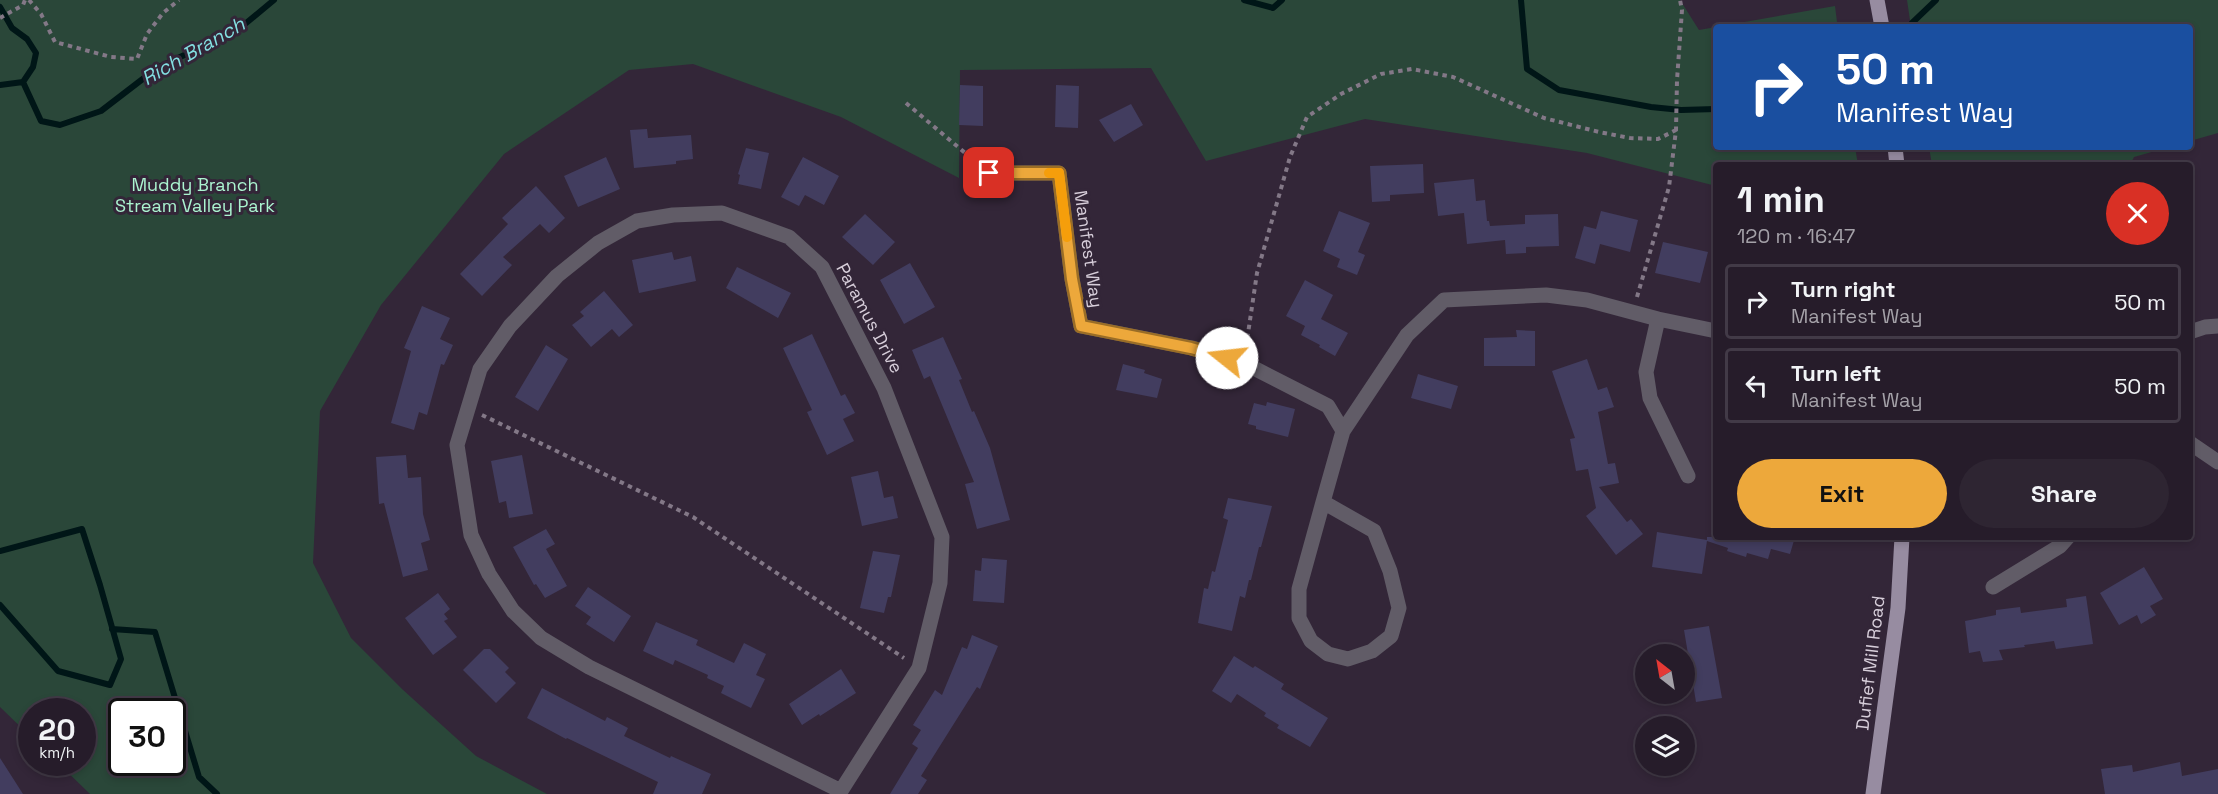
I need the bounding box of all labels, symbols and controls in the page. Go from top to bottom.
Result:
water label: Rich Branch [137,11,250,91]
text: 50 m [1836,43,1935,96]
icon: right [1737,48,1815,126]
text: Manifest Way [1836,95,2013,130]
pin [963,147,1014,198]
icon: arrive [972,156,1005,189]
park label: Muddy Branch Stream Valley Park [115,173,275,217]
text: 1 min [1737,177,1825,223]
button: close [2106,182,2169,245]
street label: Manifest Way [1069,189,1109,309]
text: 120 m · 16:47 [1737,223,1855,249]
street label: Paramus Drive [831,259,909,377]
text: Turn right [1791,275,1896,303]
icon: right [1740,285,1773,318]
text: 50 m [2114,288,2166,316]
text: Manifest Way [1791,303,1922,329]
position arrow [1195,326,1259,390]
text: Turn left [1791,359,1881,387]
icon: left [1740,369,1773,402]
text: 50 m [2114,372,2166,400]
text: Manifest Way [1791,387,1922,413]
button: Exit [1737,459,1947,528]
button: Share [1959,459,2169,528]
street label: Dufief Mill Road [1850,594,1890,732]
north arrow [1635,644,1695,704]
map controls [1635,644,1695,776]
speed limit sign: 30 [108,698,186,776]
text: 20 [38,710,76,749]
button: layers [1635,716,1695,776]
text: km/h [39,743,75,762]

